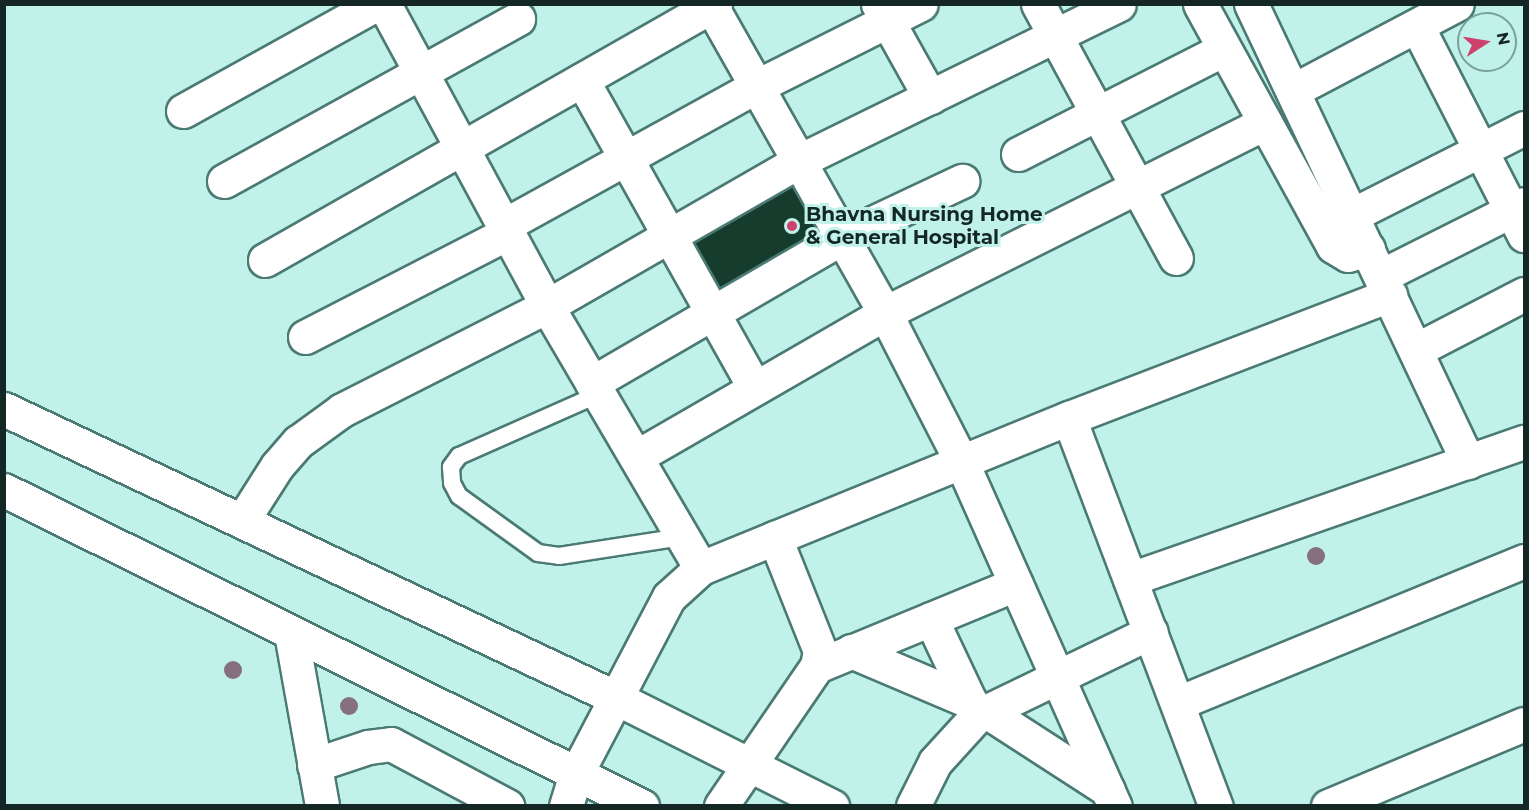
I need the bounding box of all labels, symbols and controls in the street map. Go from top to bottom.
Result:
north arrow [1457,12,1517,72]
text: N [1493,30,1514,47]
place label: Bhavna Nursing Home & General Hospital [806,202,1043,249]
marker: Bhavna Nursing Home & General Hospital [783,217,801,235]

